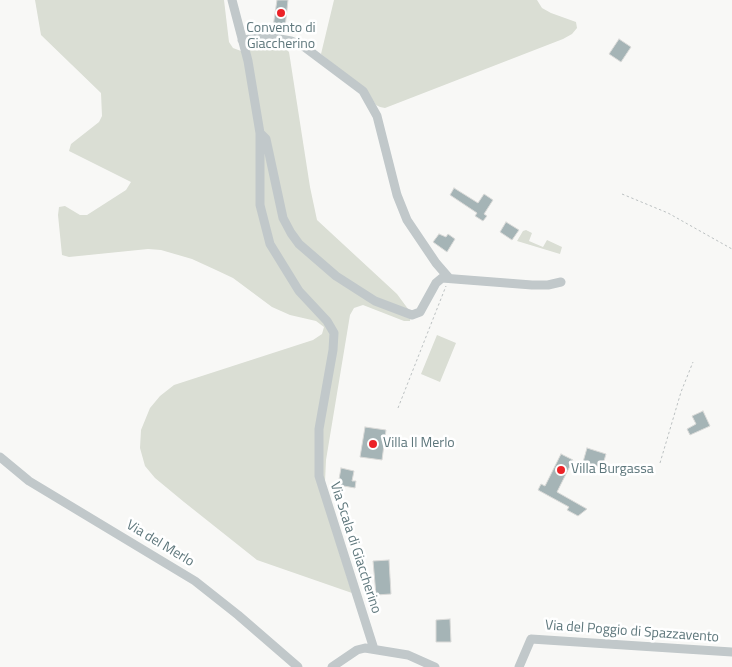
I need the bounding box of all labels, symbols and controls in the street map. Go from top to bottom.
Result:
marker: Convento di Giaccherino [275,7,287,19]
place label: Convento di Giaccherino [246,21,316,54]
place label: Villa Il Merlo [383,436,455,452]
marker: Villa Il Merlo [367,438,379,450]
place label: Villa Burgassa [571,462,654,478]
marker: Villa Burgassa [555,464,567,476]
street label: Via Scala di Giaccherino [326,480,384,616]
street label: Via del Merlo [123,517,197,571]
street label: Via del Poggio di Spazzavento [544,618,720,646]

